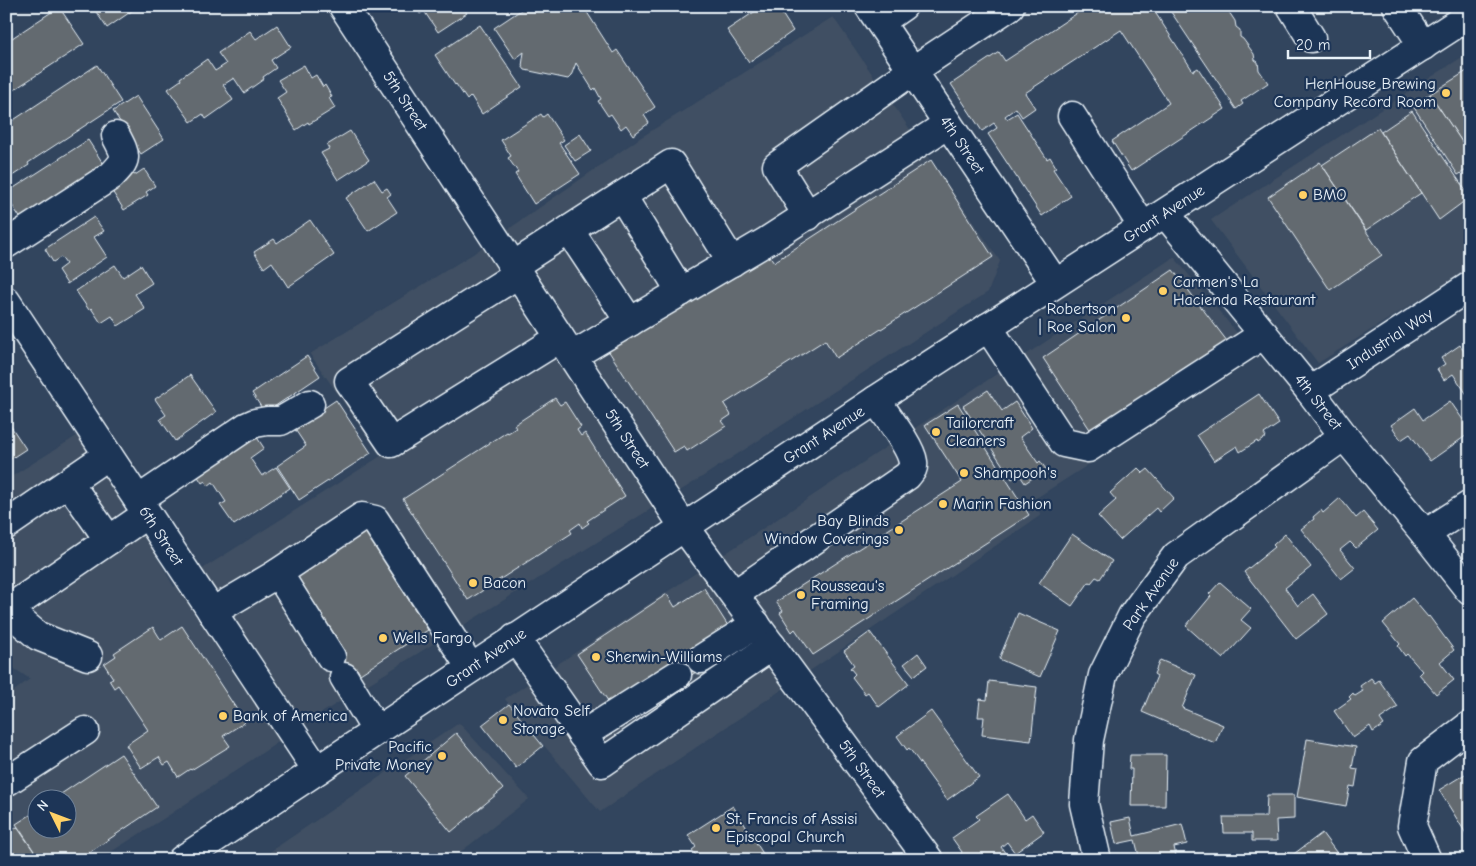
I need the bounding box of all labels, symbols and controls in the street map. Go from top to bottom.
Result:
scale bar [1288,28,1371,60]
text: 20 m [1296,36,1330,54]
street label: 5th Street [379,68,431,134]
place label: HenHouse Brewing Company Record Room [1274,75,1436,111]
marker: HenHouse Brewing Company Record Room [1440,87,1452,99]
street label: 4th Street [936,112,988,178]
street label: Grant Avenue [1120,181,1208,247]
place label: BMO [1313,186,1347,204]
marker: BMO [1297,189,1309,201]
place label: Carmen's La Hacienda Restaurant [1173,273,1316,309]
marker: Carmen's La Hacienda Restaurant [1157,285,1169,297]
place label: Robertson | Roe Salon [1038,300,1116,336]
street label: Industrial Way [1344,304,1437,373]
marker: Robertson | Roe Salon [1120,312,1132,324]
street label: 4th Street [1290,370,1346,434]
street label: Grant Avenue [780,402,868,468]
street label: 5th Street [601,406,653,472]
place label: Tailorcraft Cleaners [946,414,1014,450]
marker: Tailorcraft Cleaners [930,426,942,438]
place label: Shampooh's [974,464,1057,482]
marker: Shampooh's [958,467,970,479]
place label: Marin Fashion [953,495,1052,513]
marker: Marin Fashion [937,498,949,510]
street label: 6th Street [135,503,187,569]
place label: Bay Blinds Window Coverings [764,512,889,548]
marker: Bay Blinds Window Coverings [893,524,905,536]
street label: Park Avenue [1119,554,1183,634]
place label: Bacon [483,574,526,592]
marker: Bacon [467,577,479,589]
place label: Rousseau's Framing [811,577,885,613]
marker: Rousseau's Framing [795,589,807,601]
street label: Grant Avenue [442,624,530,692]
place label: Wells Fargo [393,629,472,647]
marker: Wells Fargo [377,632,389,644]
place label: Sherwin-Williams [606,648,722,666]
marker: Sherwin-Williams [590,651,602,663]
place label: Novato Self Storage [513,702,591,738]
place label: Bank of America [233,707,348,725]
marker: Bank of America [217,710,229,722]
marker: Novato Self Storage [497,714,509,726]
street label: 5th Street [835,737,889,802]
place label: Pacific Private Money [335,738,433,774]
marker: Pacific Private Money [436,750,448,762]
north arrow [28,788,78,838]
text: N [33,797,52,815]
place label: St. Francis of Assisi Episcopal Church [726,810,858,846]
marker: St. Francis of Assisi Episcopal Church [710,822,722,834]

